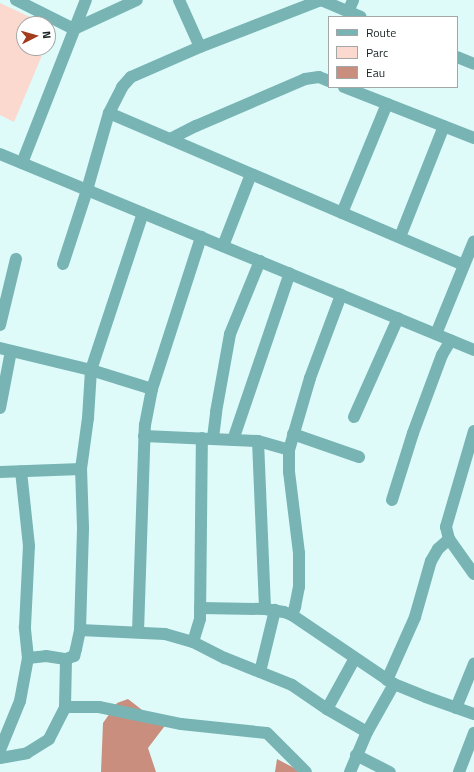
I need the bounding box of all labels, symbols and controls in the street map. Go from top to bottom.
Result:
north arrow [16,16,56,56]
legend [328,16,458,88]
text: Route [366,23,396,42]
text: N [39,30,55,39]
text: Parc [366,43,388,62]
text: Eau [366,63,385,82]

